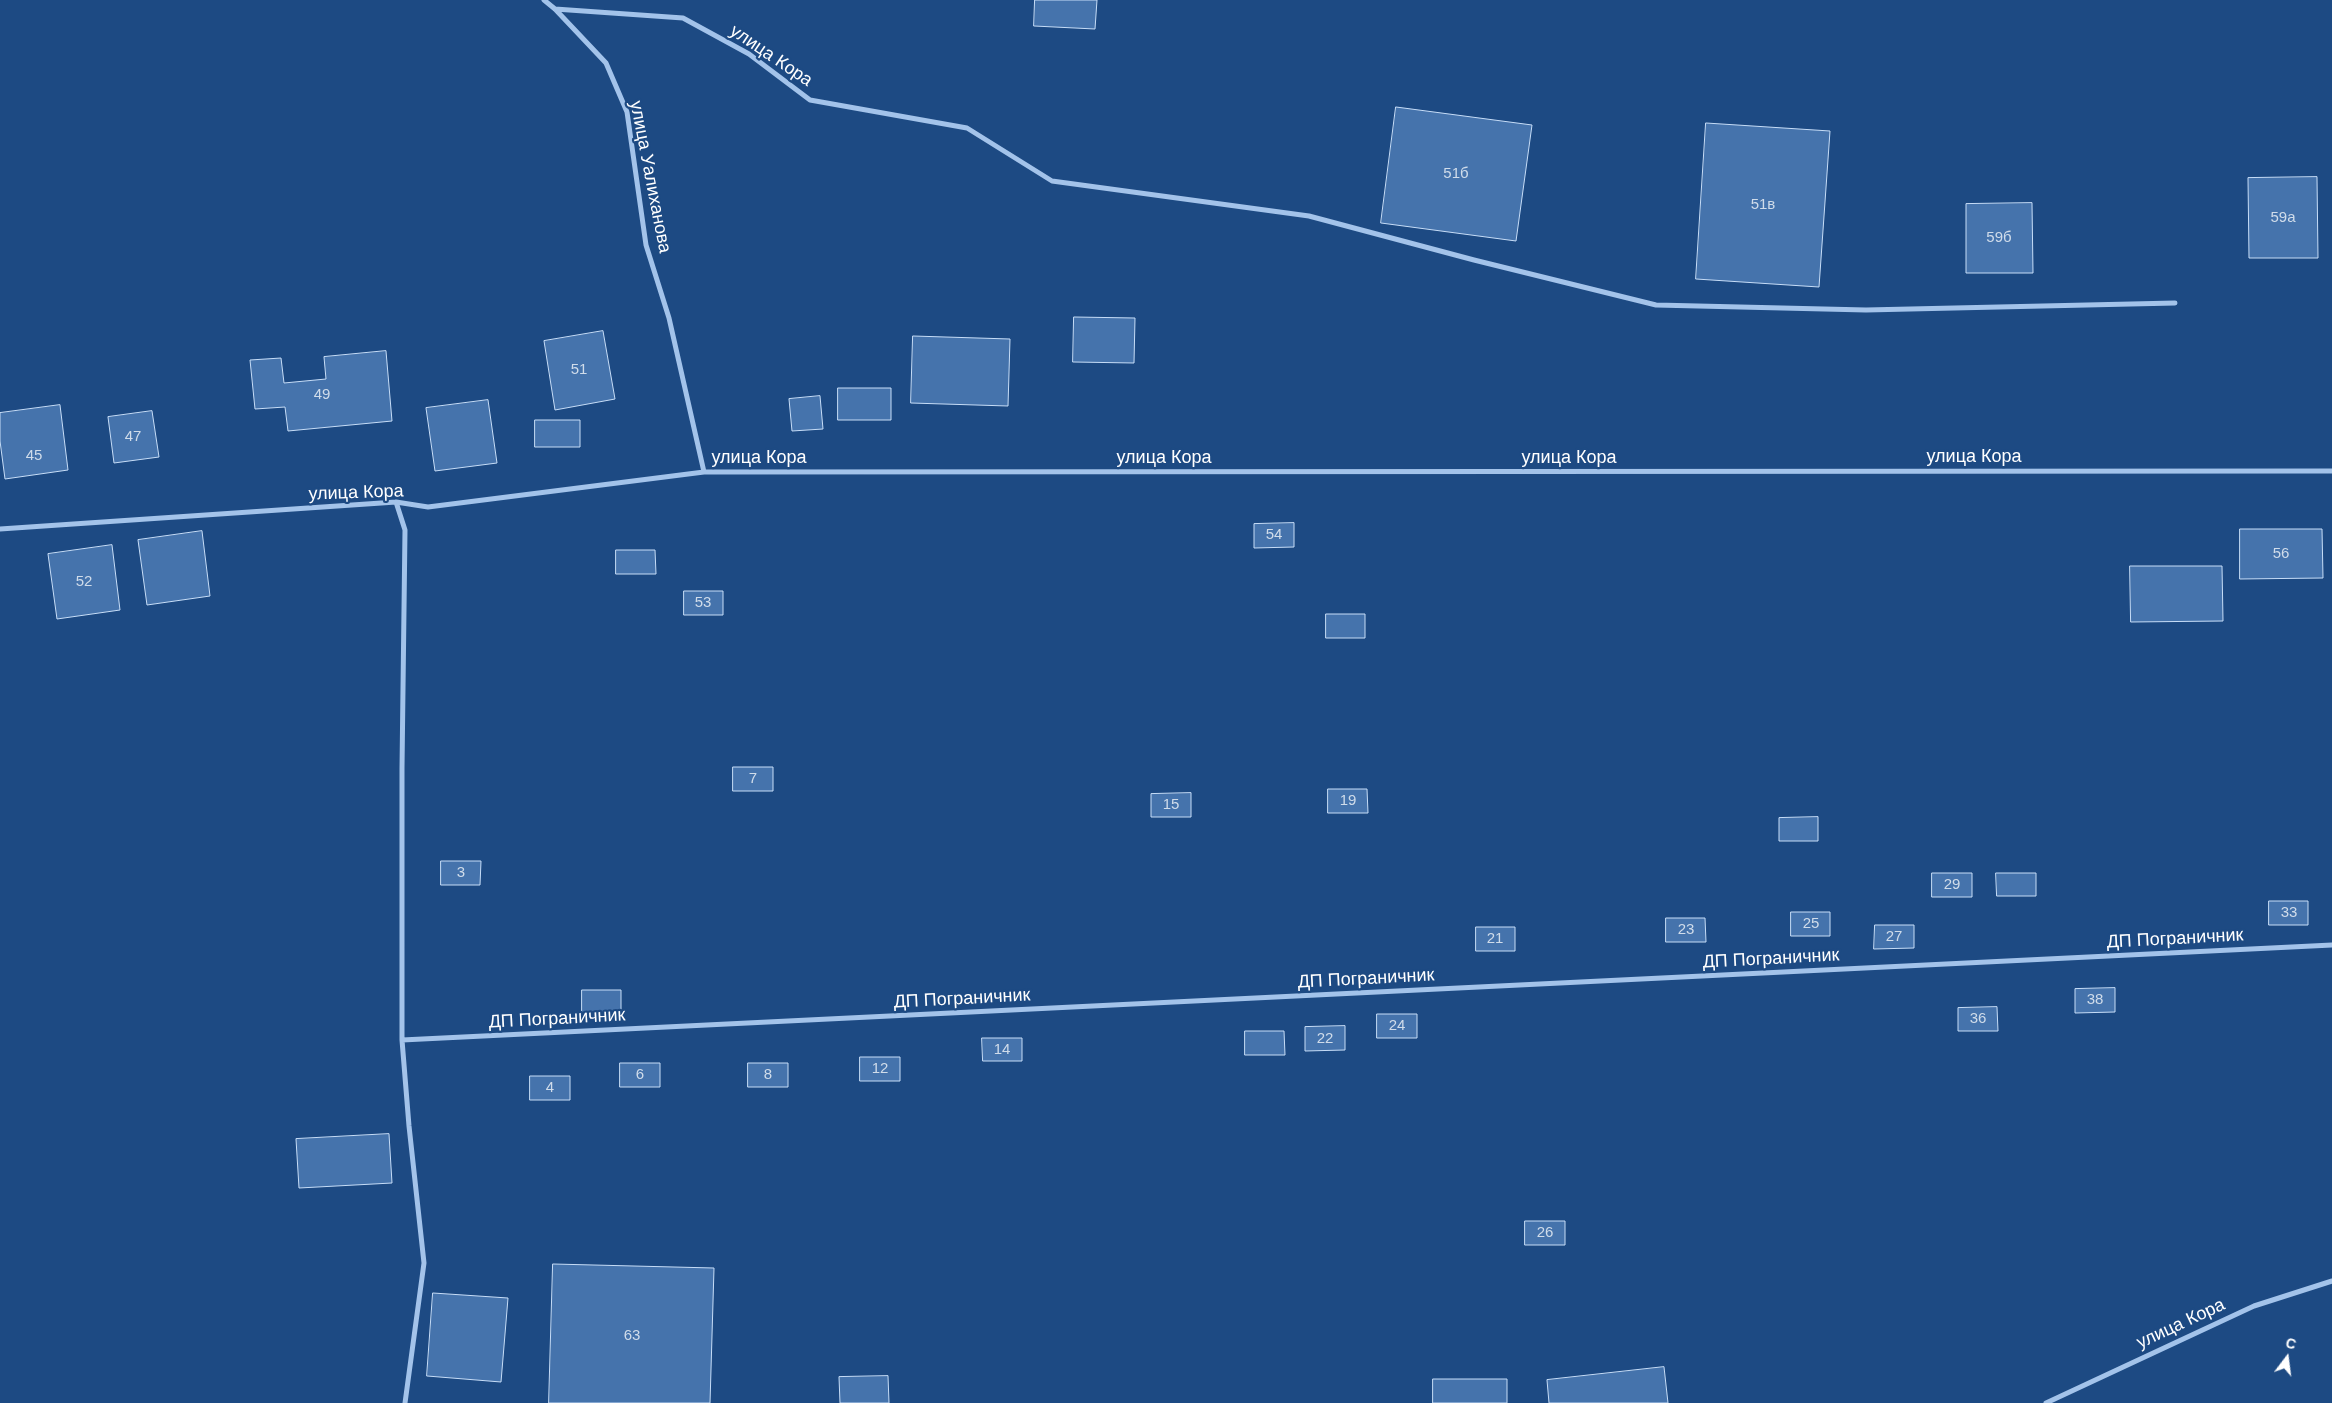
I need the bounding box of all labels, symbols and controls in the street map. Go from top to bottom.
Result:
street label: улица Кора [726,20,816,92]
street label: улица Уалиханова [625,99,675,255]
house number: 51б [1443,165,1469,183]
house number: 51в [1751,196,1775,214]
house number: 59а [2270,209,2296,227]
house number: 59б [1986,229,2012,247]
house number: 51 [571,361,587,379]
house number: 49 [314,386,330,404]
house number: 47 [125,428,141,446]
street label: улица Кора [1926,446,2022,468]
house number: 45 [26,447,42,465]
street label: улица Кора [711,447,807,469]
street label: улица Кора [1116,447,1212,469]
street label: улица Кора [1521,447,1617,469]
street label: улица Кора [308,481,404,505]
house number: 54 [1266,526,1282,544]
house number: 56 [2273,545,2289,563]
house number: 52 [76,573,92,591]
house number: 53 [695,594,711,612]
house number: 7 [749,770,757,788]
house number: 19 [1340,792,1356,810]
house number: 15 [1163,796,1179,814]
house number: 3 [457,864,465,882]
house number: 29 [1944,876,1960,894]
house number: 33 [2281,904,2297,922]
house number: 25 [1803,915,1819,933]
house number: 23 [1678,921,1694,939]
street label: ДП Пограничник [2106,925,2244,953]
house number: 27 [1886,928,1902,946]
house number: 21 [1487,930,1503,948]
street label: ДП Пограничник [1702,945,1840,973]
street label: ДП Пограничник [1297,965,1435,993]
street label: ДП Пограничник [893,985,1031,1013]
house number: 38 [2087,991,2103,1009]
street label: ДП Пограничник [488,1005,626,1033]
house number: 36 [1970,1010,1986,1028]
house number: 24 [1389,1017,1405,1035]
house number: 22 [1317,1030,1333,1048]
house number: 14 [994,1041,1010,1059]
house number: 12 [872,1060,888,1078]
house number: 6 [636,1066,644,1084]
house number: 8 [764,1066,772,1084]
house number: 4 [546,1079,554,1097]
house number: 26 [1537,1224,1553,1242]
street label: улица Кора [2133,1294,2229,1354]
house number: 63 [624,1327,640,1345]
north arrow [2262,1333,2312,1383]
text: С [2284,1334,2298,1353]

